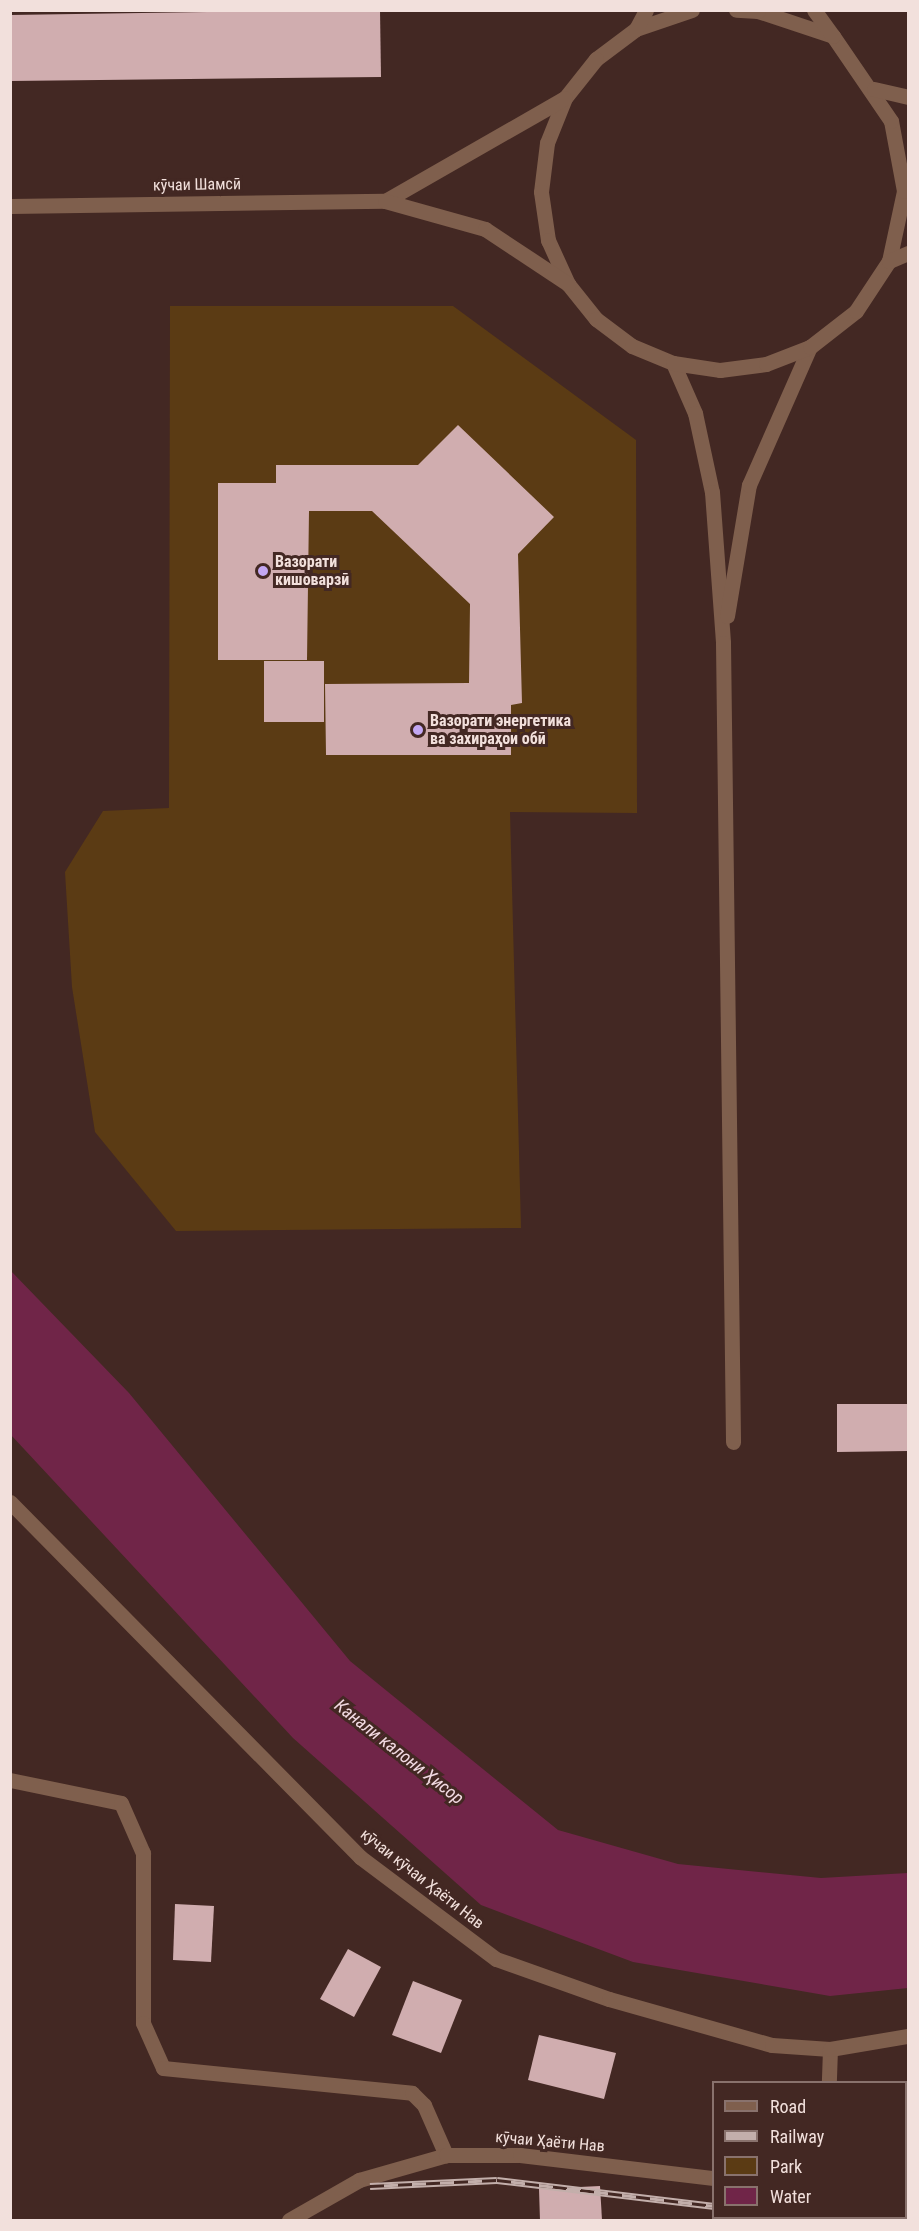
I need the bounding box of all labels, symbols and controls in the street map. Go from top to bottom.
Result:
street label: кӯчаи Шамсӣ [153,175,241,195]
place label: Вазорати кишоварзӣ [275,552,349,590]
marker: Вазорати кишоварзӣ [256,564,270,578]
place label: Вазорати энергетика ва захираҳои обӣ [430,711,571,749]
marker: Вазорати энергетика ва захираҳои обӣ [411,723,425,737]
water label: Канали калони Ҳисор [330,1695,468,1809]
street label: кӯчаи кӯчаи Ҳаёти Нав [356,1825,488,1933]
legend [712,2081,907,2219]
text: Road [770,2096,806,2117]
text: Railway [770,2126,824,2147]
street label: кӯчаи Ҳаёти Нав [494,2128,606,2156]
text: Park [770,2156,802,2177]
text: Water [770,2186,811,2207]

